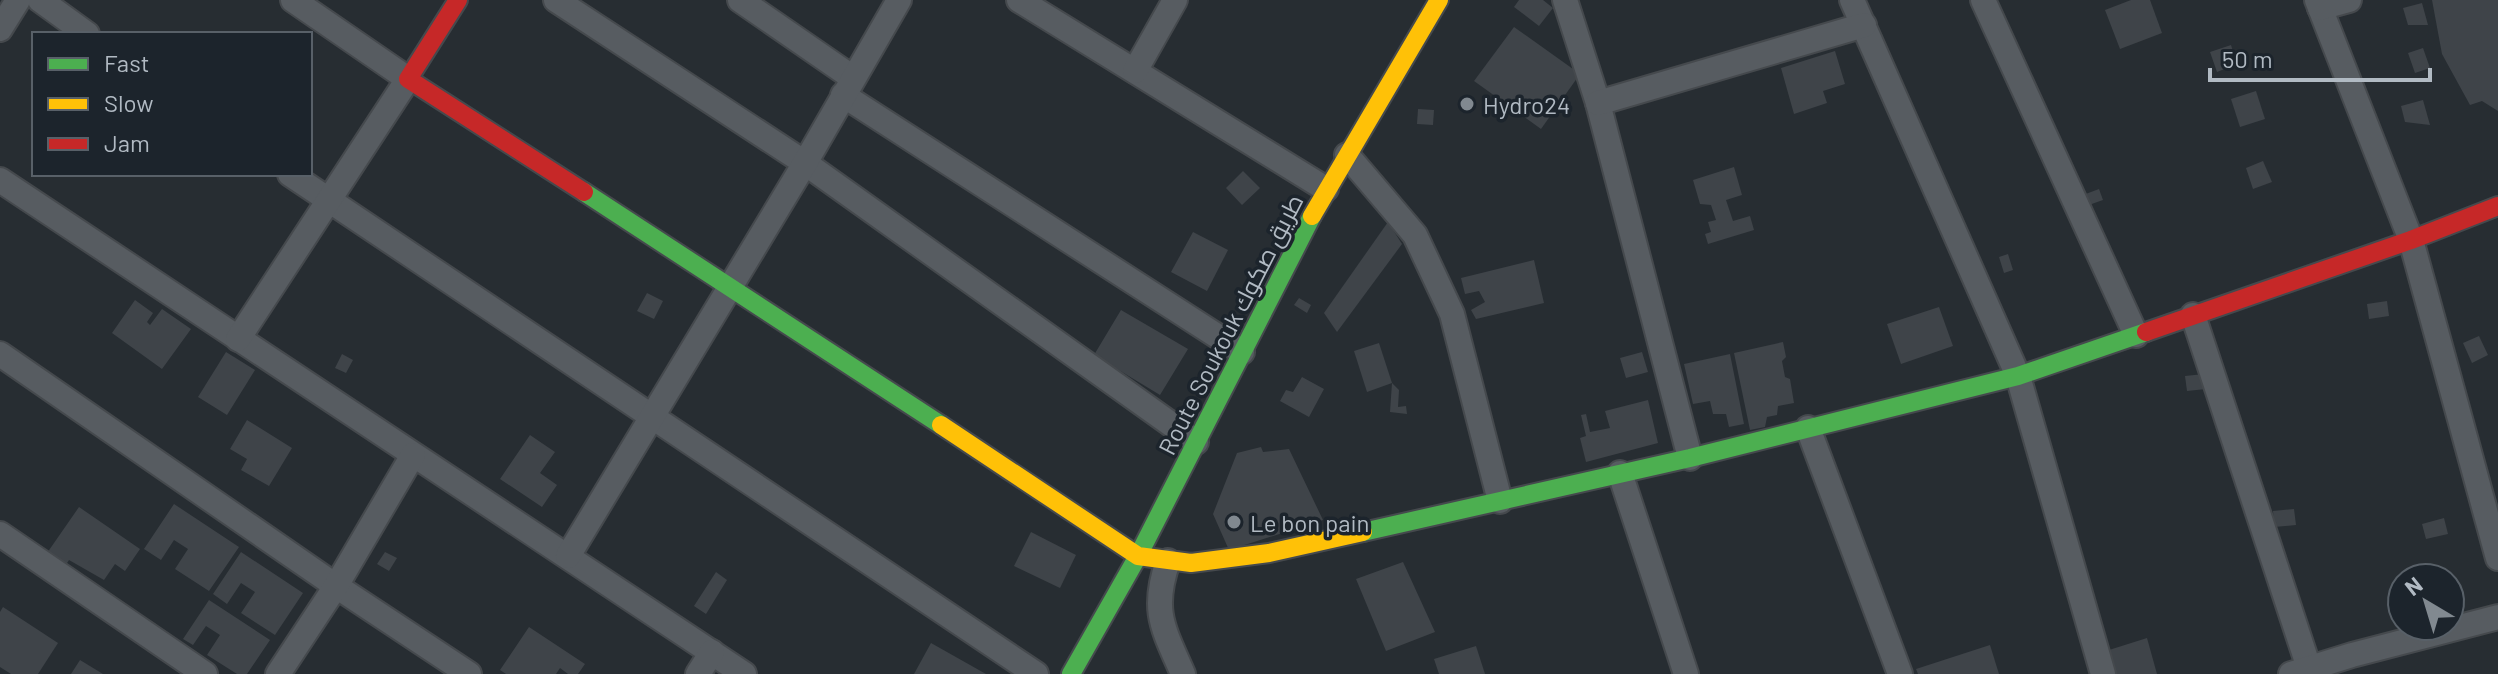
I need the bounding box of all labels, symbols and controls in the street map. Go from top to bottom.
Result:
legend [32,32,312,176]
scale bar [2210,32,2430,82]
text: 50 m [2222,44,2273,73]
text: Fast [104,48,149,77]
text: Slow [104,88,153,117]
place label: Hydro24 [1483,90,1570,119]
marker: Hydro24 [1458,95,1476,113]
text: Jam [104,128,150,157]
street label: Route Soukouk طريق صكوك [1152,189,1310,460]
place label: Le bon pain [1250,508,1370,537]
marker: Le bon pain [1225,513,1243,531]
north arrow [2386,562,2466,642]
text: N [2399,571,2427,600]

